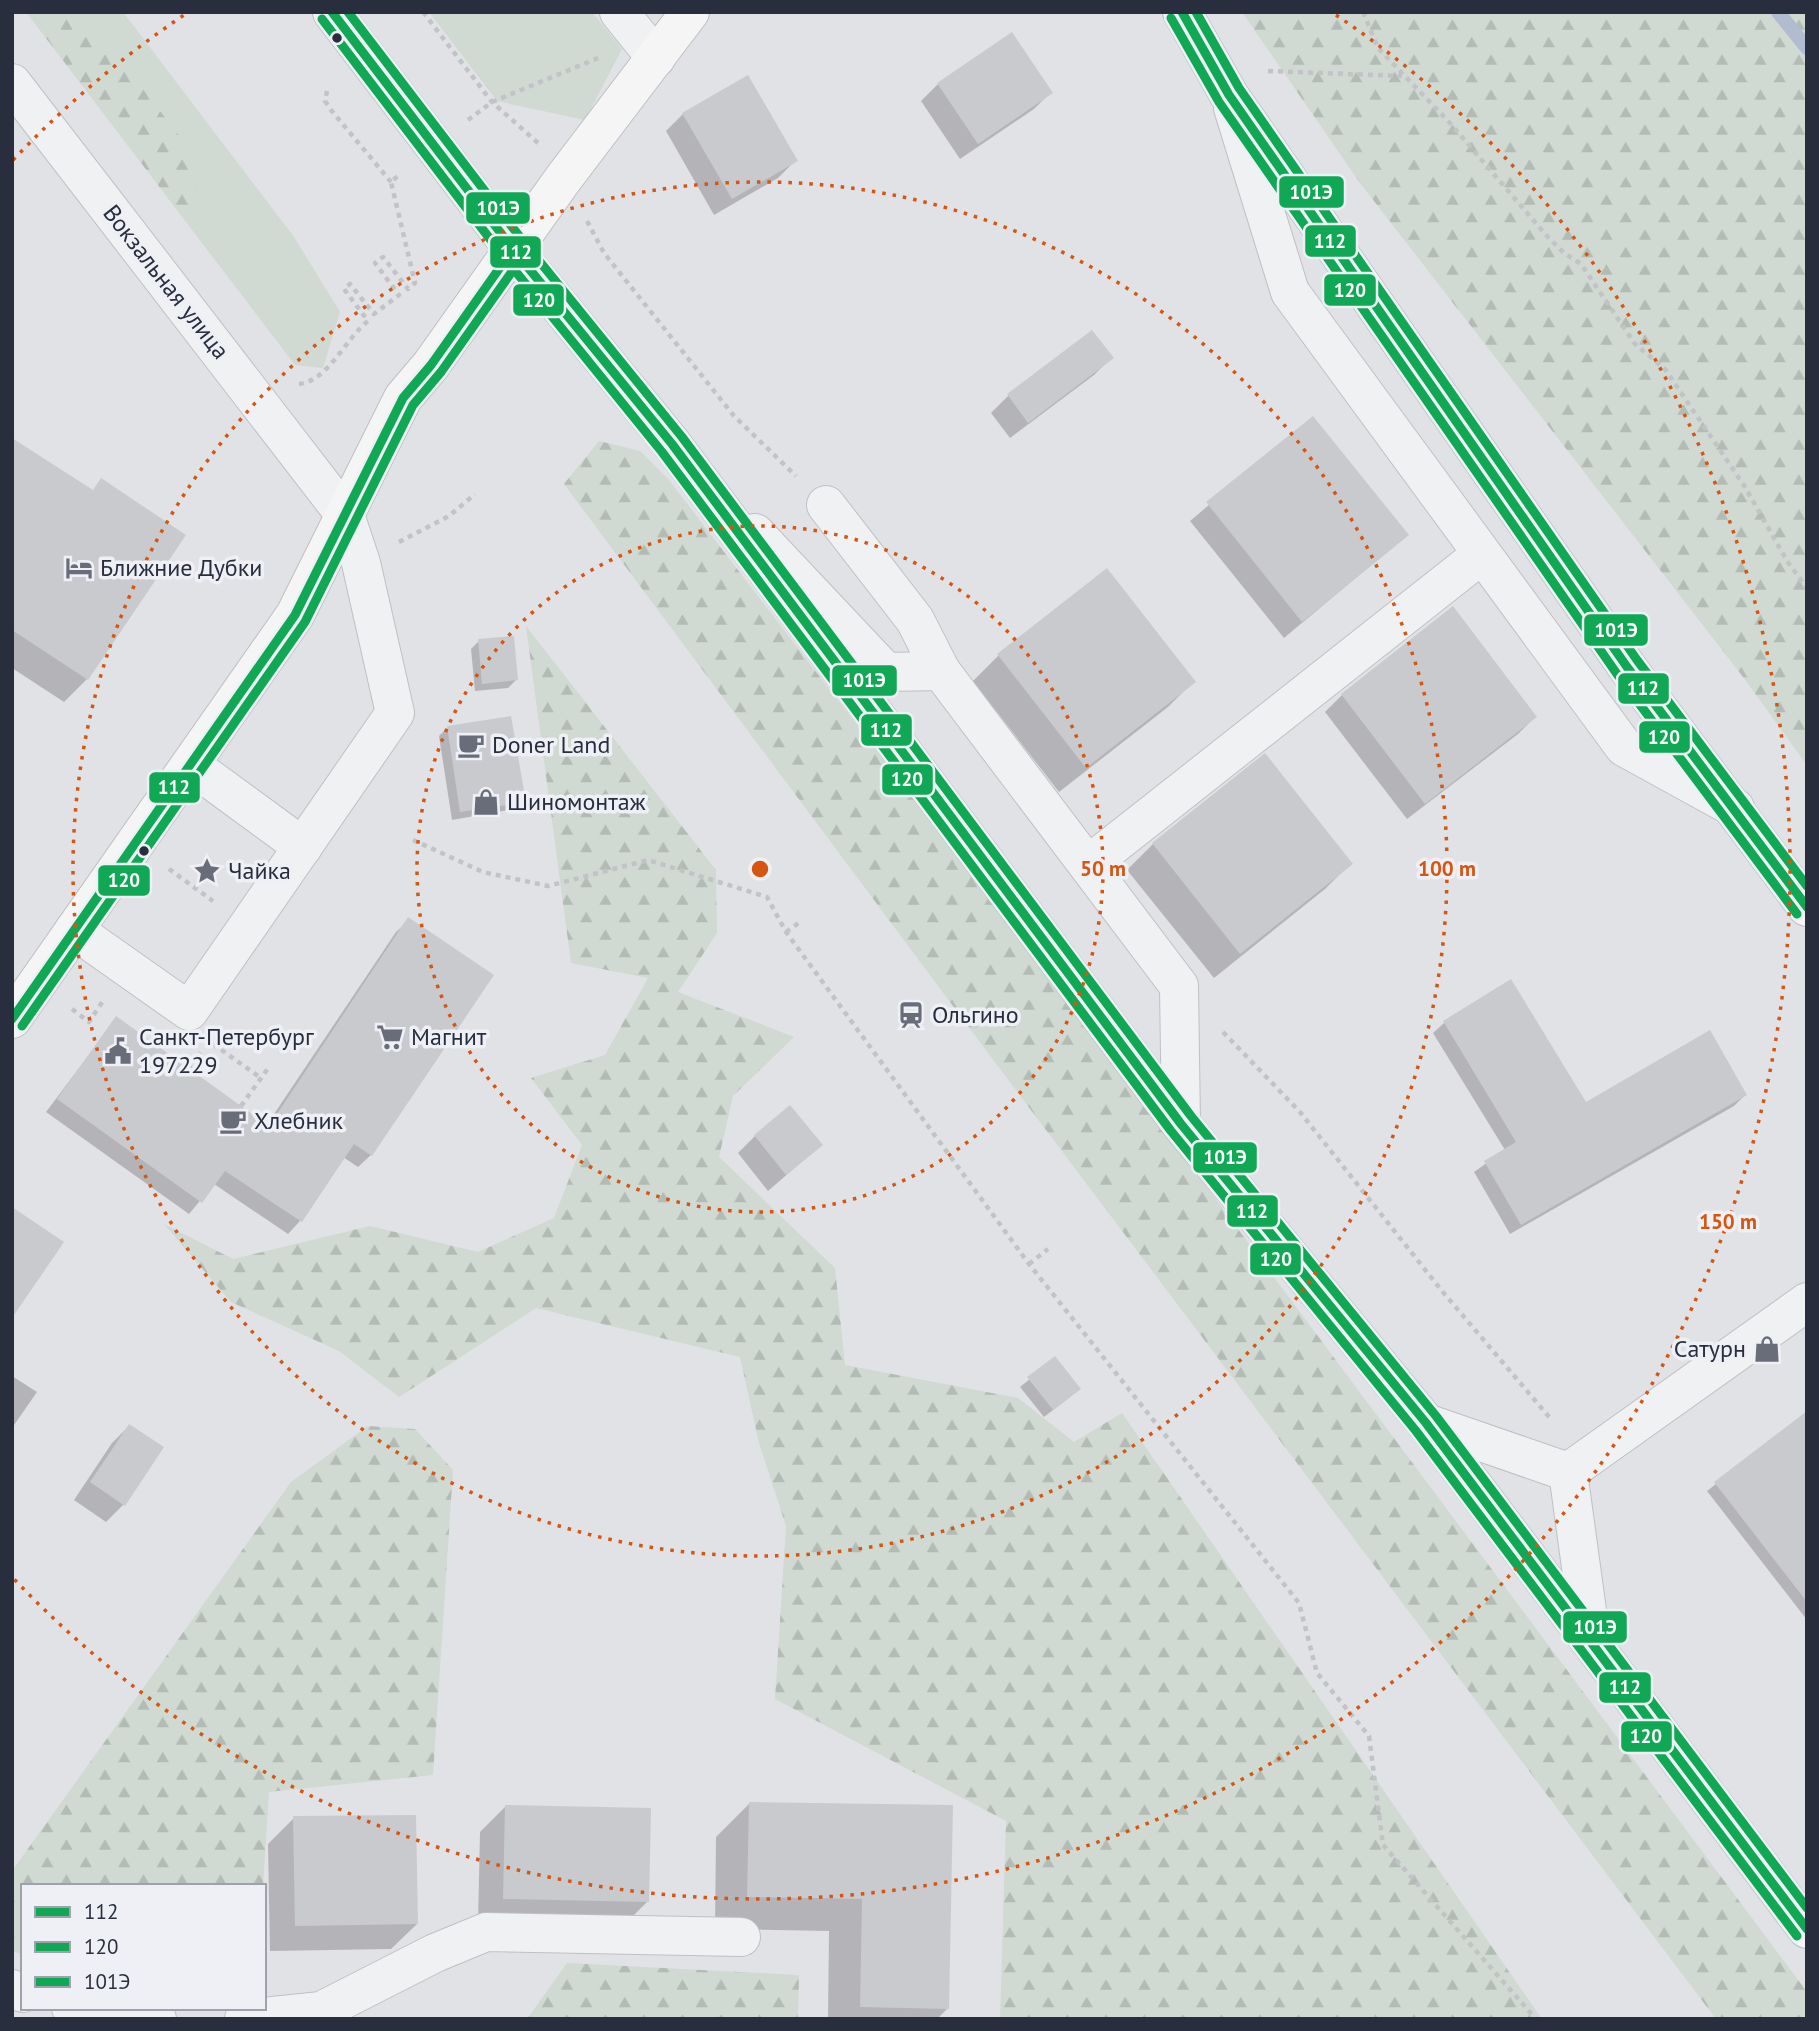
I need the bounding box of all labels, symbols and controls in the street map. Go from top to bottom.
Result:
unlabelled marker [330,31,344,45]
line badge: 101Э [1278,175,1345,209]
text: 101Э [1289,180,1333,204]
line badge: 101Э [465,191,531,225]
text: 101Э [476,196,520,220]
street label: Вокзальная улица [96,198,236,365]
line badge: 112 [1304,224,1357,258]
text: 112 [1314,229,1346,253]
line badge: 112 [489,235,542,269]
text: 112 [500,240,532,264]
line badge: 120 [1323,273,1377,307]
text: 120 [1334,278,1366,302]
line badge: 120 [512,283,565,317]
text: 120 [523,288,555,312]
place label: Ближние Дубки [100,552,262,583]
hotel icon: Ближние Дубки [64,553,94,583]
line badge: 101Э [1583,613,1649,647]
text: 101Э [1594,618,1638,642]
line badge: 101Э [831,664,898,697]
text: 101Э [842,668,886,692]
line badge: 112 [1617,672,1670,705]
text: 112 [1627,676,1659,700]
line badge: 112 [860,713,913,747]
text: 112 [870,718,902,742]
line badge: 120 [1638,720,1691,754]
text: 120 [1648,725,1680,749]
place label: Doner Land [492,729,610,760]
cafe icon: Doner Land [456,730,486,760]
line badge: 120 [881,763,934,796]
text: 120 [891,767,923,791]
line badge: 112 [148,771,201,804]
text: 112 [158,775,190,799]
place label: Шиномонтаж [507,786,646,817]
shop icon: Шиномонтаж [471,787,501,817]
unlabelled marker [137,844,151,858]
place label: Чайка [228,855,291,886]
text: 50 m [1080,855,1126,882]
text: 100 m [1418,855,1476,882]
place icon: Чайка [192,856,222,886]
centre of rings [748,857,772,881]
line badge: 120 [97,864,151,897]
text: 120 [108,868,140,892]
place label: Ольгино [932,999,1019,1030]
station icon: Ольгино [896,1000,926,1030]
place label: Санкт-Петербург 197229 [139,1021,314,1080]
place label: Магнит [411,1021,487,1052]
supermarket icon: Магнит [375,1022,405,1052]
public building icon: Санкт-Петербург 197229 [103,1036,133,1066]
place label: Хлебник [254,1105,343,1136]
cafe icon: Хлебник [218,1106,248,1136]
line badge: 101Э [1192,1141,1258,1174]
text: 101Э [1203,1145,1247,1169]
line badge: 112 [1226,1194,1279,1228]
text: 112 [1236,1199,1268,1223]
text: 150 m [1699,1208,1757,1235]
line badge: 120 [1249,1242,1302,1276]
text: 120 [1260,1247,1292,1271]
place label: Сатурн [1674,1333,1746,1364]
shop icon: Сатурн [1752,1334,1782,1364]
line badge: 101Э [1562,1610,1628,1644]
text: 101Э [1573,1615,1617,1639]
line badge: 112 [1598,1671,1652,1704]
text: 112 [1609,1675,1641,1699]
line badge: 120 [1620,1720,1673,1753]
text: 120 [1630,1724,1662,1748]
legend [21,1884,266,2010]
text: 112 [84,1898,118,1925]
text: 120 [84,1933,118,1960]
text: 101Э [84,1968,130,1995]

